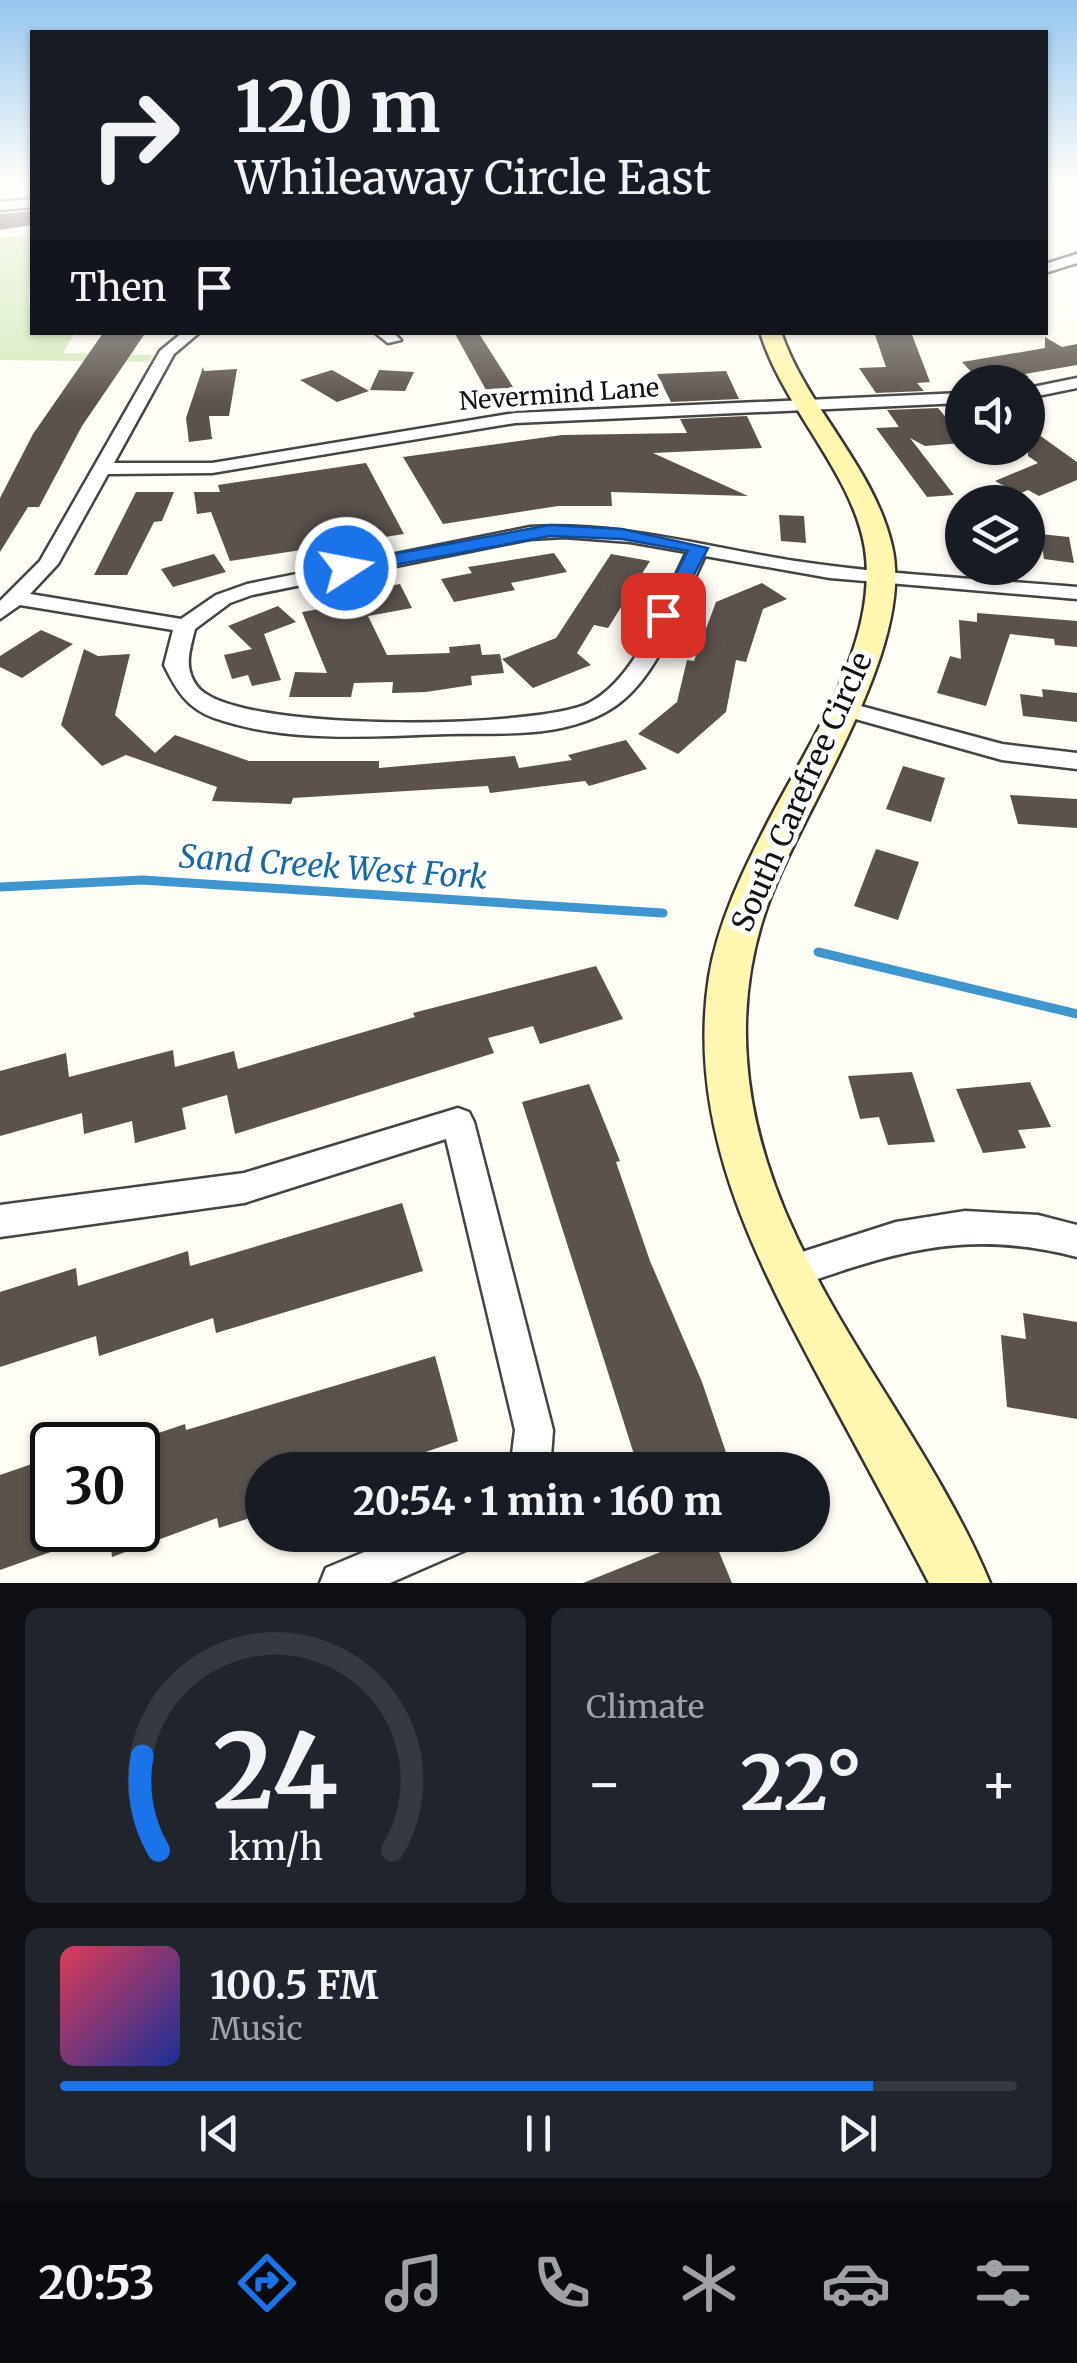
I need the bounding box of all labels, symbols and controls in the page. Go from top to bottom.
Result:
text: 120 m [235,63,440,151]
icon: right [70,70,200,200]
text: Whileaway Circle East [235,150,711,206]
icon: arrive [187,260,242,315]
text: Then [70,264,167,311]
map controls [945,365,1045,585]
button: sound [945,365,1045,465]
street label: Nevermind Lane [458,371,660,417]
button: layers [945,485,1045,585]
position arrow [294,516,398,620]
pin [621,573,706,658]
icon: arrive [636,588,691,643]
street label: South Carefree Circle [722,646,880,937]
water label: Sand Creek West Fork [178,836,489,898]
speed limit sign: 30 [30,1422,160,1552]
text: 20:54 · 1 min · 160 m [353,1478,722,1525]
text: Climate [586,1687,704,1727]
text: 24 [213,1706,338,1836]
text: 22° [740,1736,863,1830]
text: − [586,1749,623,1818]
text: + [980,1749,1017,1818]
text: km/h [228,1825,323,1870]
text: 100.5 FM [210,1962,378,2009]
text: Music [210,2009,303,2049]
icon: previous [192,2106,247,2161]
icon: pause [511,2106,566,2161]
icon: next [830,2106,885,2161]
icon: directions [232,2248,302,2318]
icon: music [379,2248,449,2318]
icon: phone [527,2248,597,2318]
icon: climate [674,2248,744,2318]
icon: car [821,2248,891,2318]
icon: filters [968,2248,1038,2318]
text: 20:53 [39,2255,155,2311]

